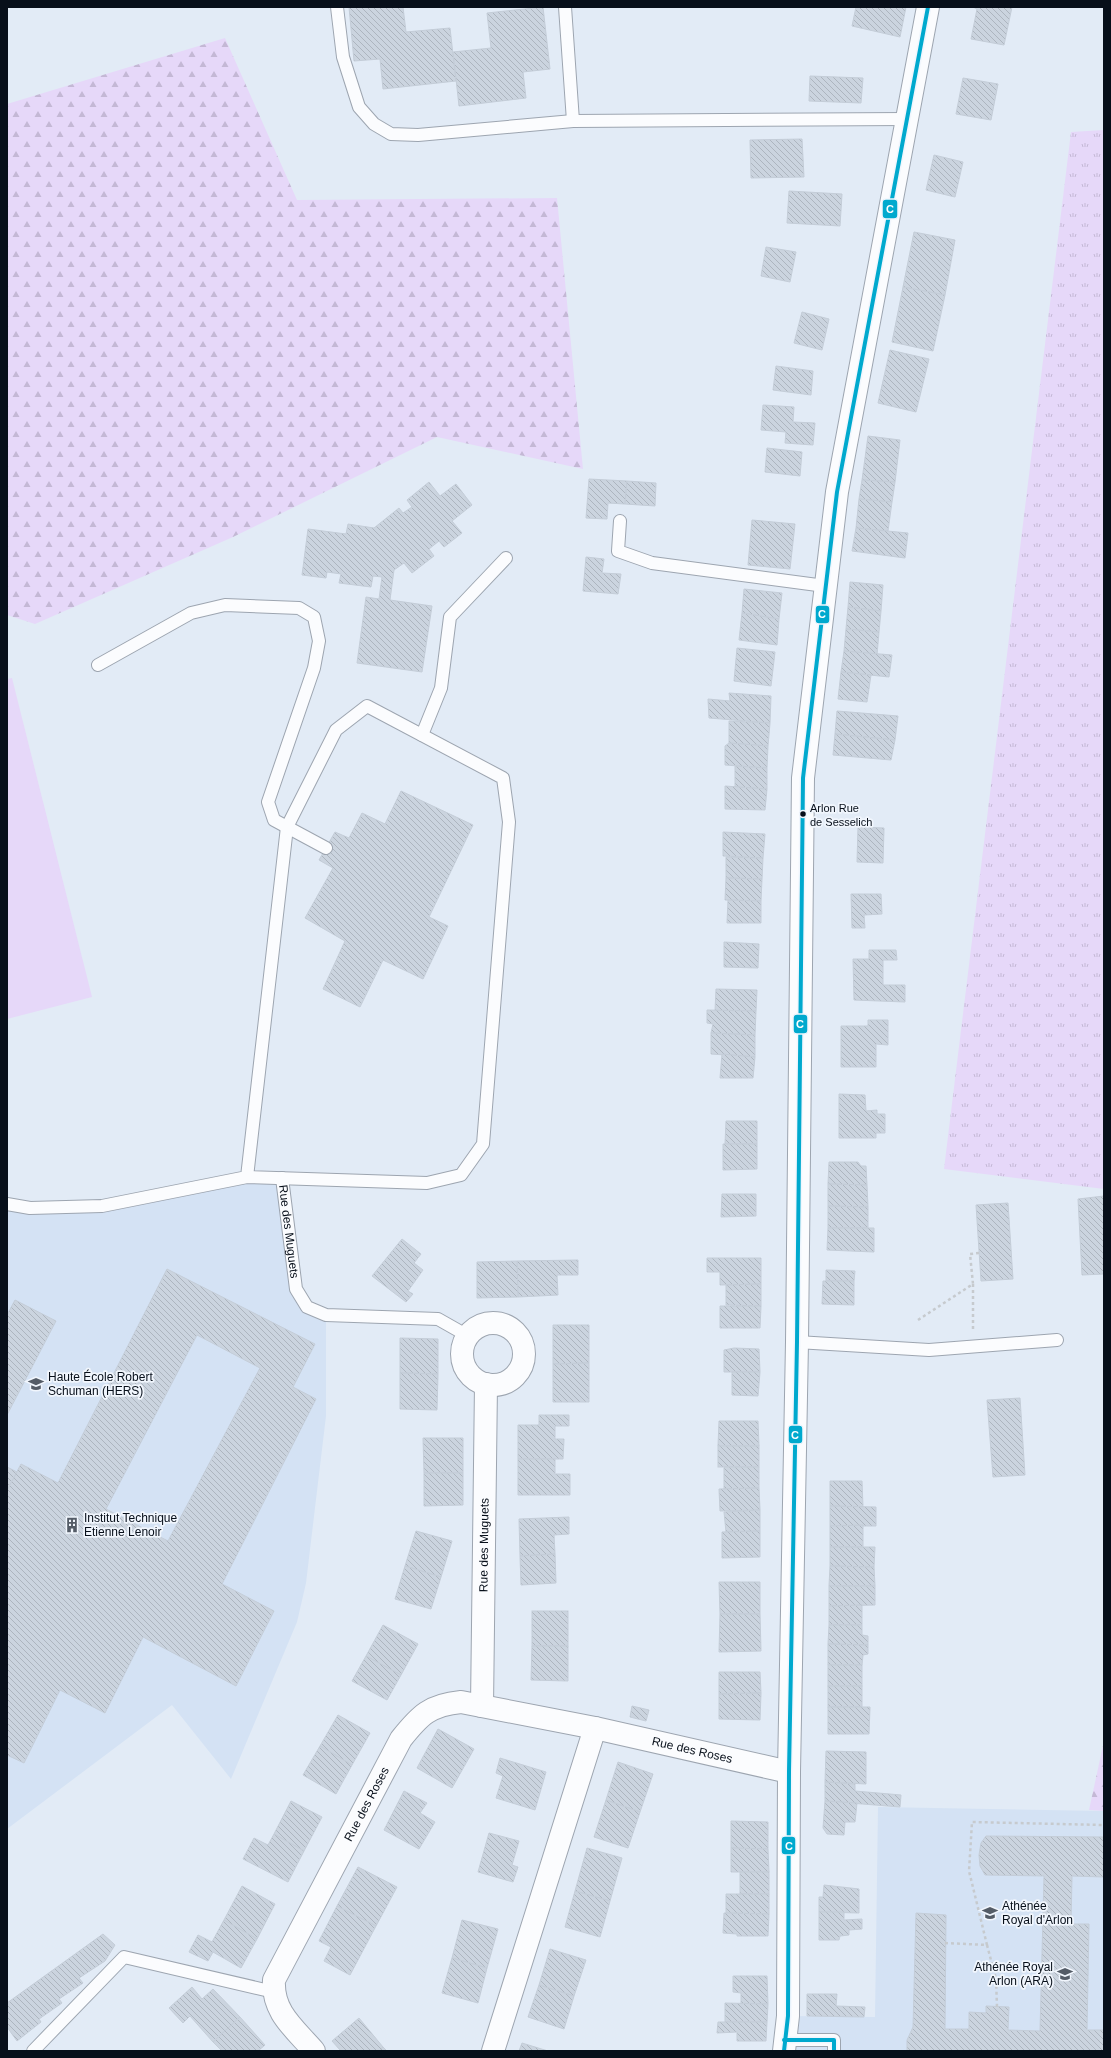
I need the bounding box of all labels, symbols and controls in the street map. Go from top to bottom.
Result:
line badge: C [882,199,898,219]
text: C [886,203,894,215]
line badge: C [815,605,830,624]
text: C [818,608,826,620]
place label: Arlon Rue de Sesselich [810,802,872,828]
marker: Arlon Rue de Sesselich [798,809,808,819]
line badge: C [793,1014,808,1034]
text: C [796,1018,804,1030]
street label: Rue des Muguets [276,1184,302,1279]
place label: Haute École Robert Schuman (HERS) [48,1369,153,1398]
school or university icon: Haute École Robert Schuman (HERS) [27,1375,45,1393]
line badge: C [788,1425,803,1444]
text: C [791,1429,799,1441]
street label: Rue des Muguets [476,1498,492,1592]
place label: Institut Technique Etienne Lenoir [84,1511,178,1539]
building icon: Institut Technique Etienne Lenoir [63,1516,81,1534]
street label: Rue des Roses [650,1734,734,1766]
street label: Rue des Roses [341,1765,392,1844]
line badge: C [781,1836,796,1855]
text: C [785,1840,793,1852]
place label: Athénée Royal d'Arlon [1002,1899,1073,1927]
school or university icon: Athénée Royal d'Arlon [981,1904,999,1922]
place label: Athénée Royal Arlon (ARA) [974,1960,1053,1988]
school or university icon: Athénée Royal Arlon (ARA) [1056,1965,1074,1983]

